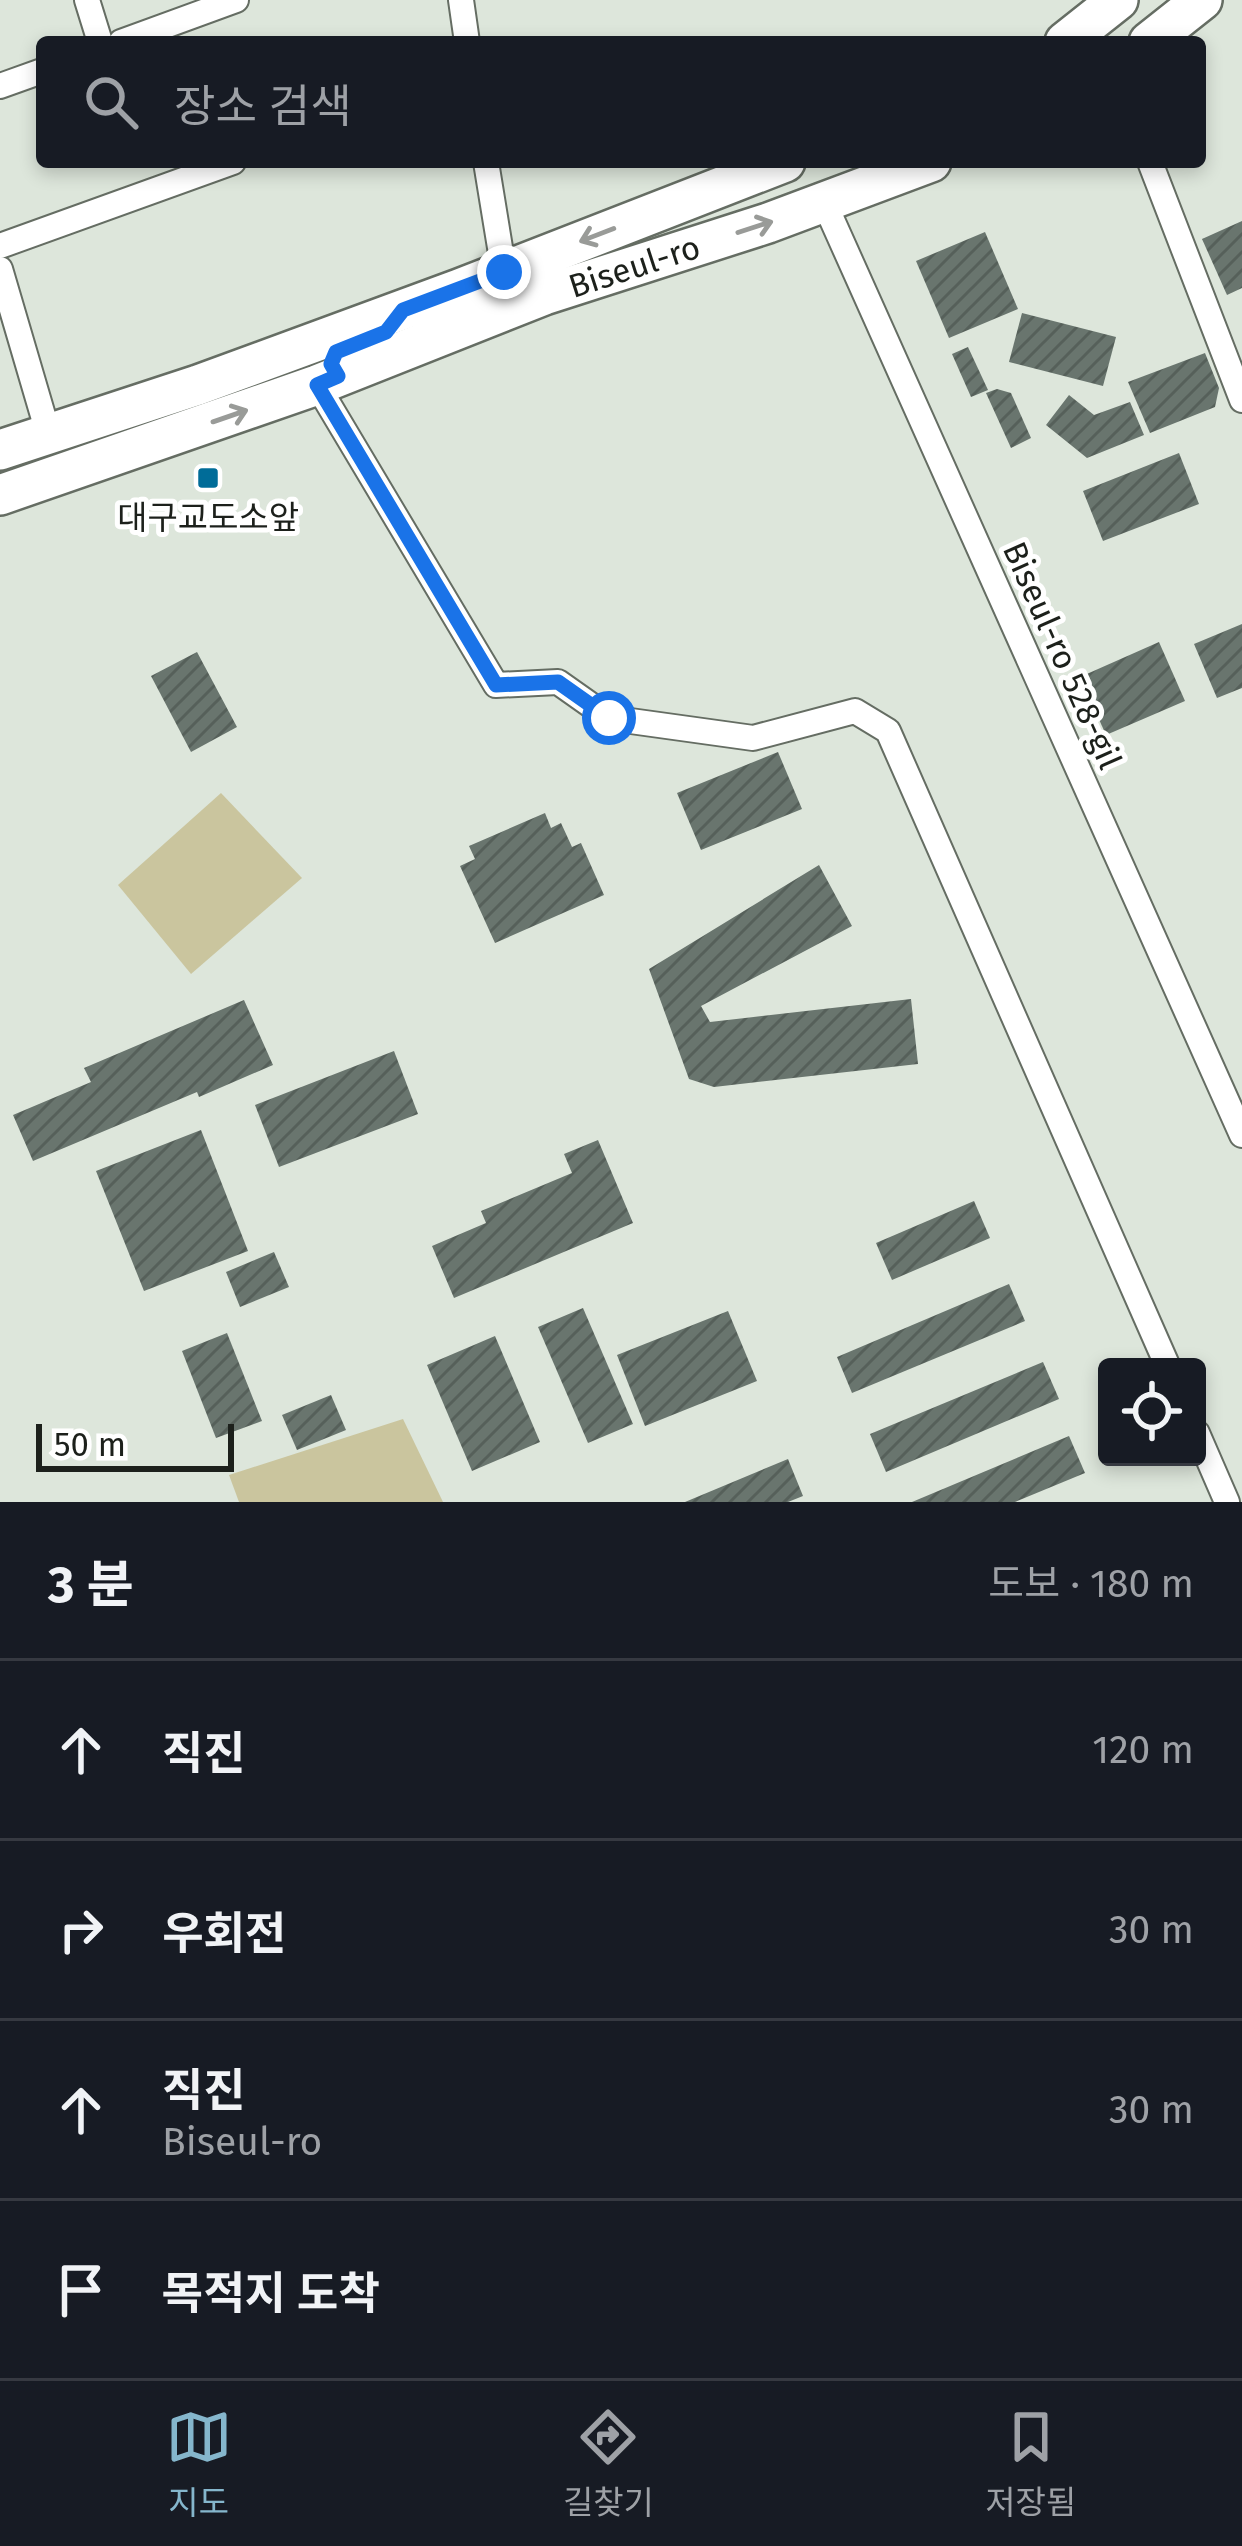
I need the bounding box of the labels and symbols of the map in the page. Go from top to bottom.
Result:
one-way arrow [735,215,773,237]
one-way arrow [580,226,617,247]
street label: Biseul-ro [564,227,705,307]
route end [477,245,531,299]
one-way arrow [210,404,247,425]
marker: 대구교도소앞 [195,465,221,491]
place label: 대구교도소앞 [117,498,299,538]
street label: Biseul-ro 528-gil [994,536,1130,776]
route start [582,691,636,745]
scale bar [36,1418,234,1471]

